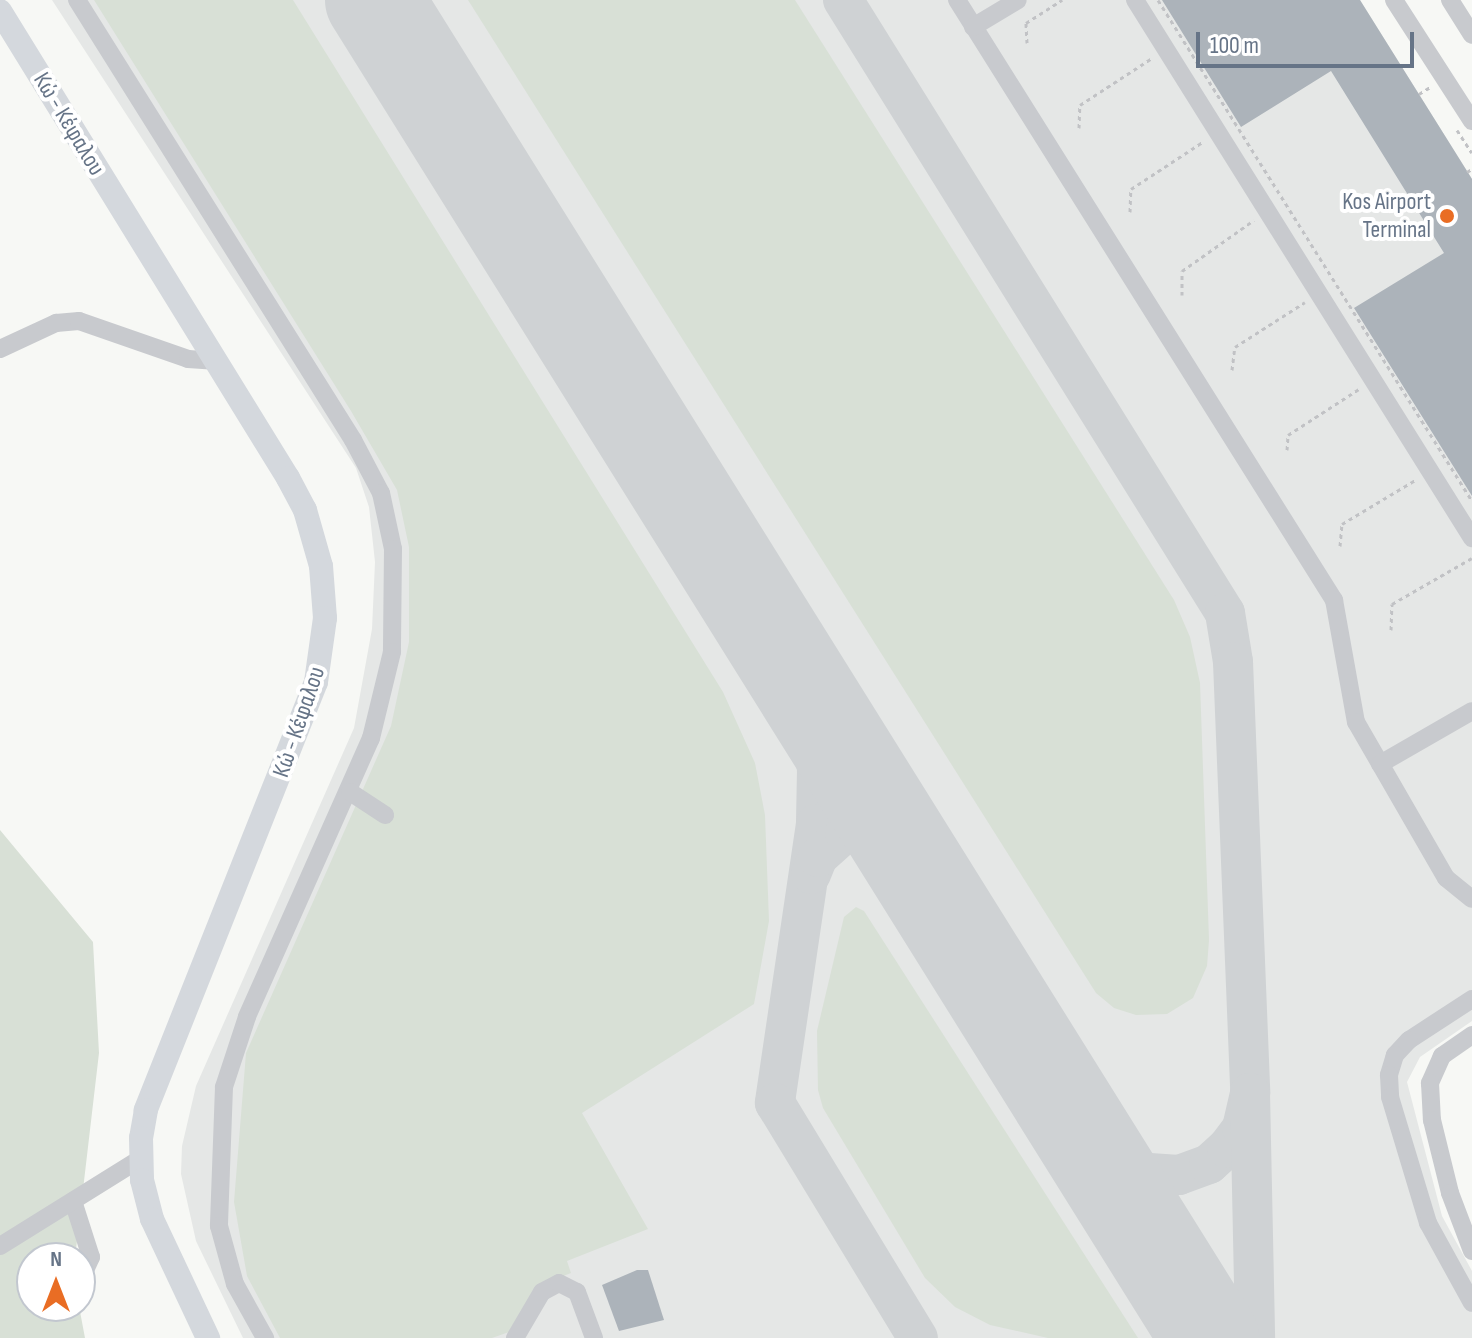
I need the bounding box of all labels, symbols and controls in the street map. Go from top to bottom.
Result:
scale bar [1200,16,1418,66]
text: 100 m [1210,31,1259,60]
street label: Κώ - Κέφαλου [27,67,111,181]
place label: Kos Airport Terminal [1342,188,1431,244]
marker: Kos Airport Terminal [1438,207,1456,225]
street label: Κώ - Κέφαλου [267,663,331,781]
north arrow [16,1242,96,1322]
text: N [50,1246,62,1273]

